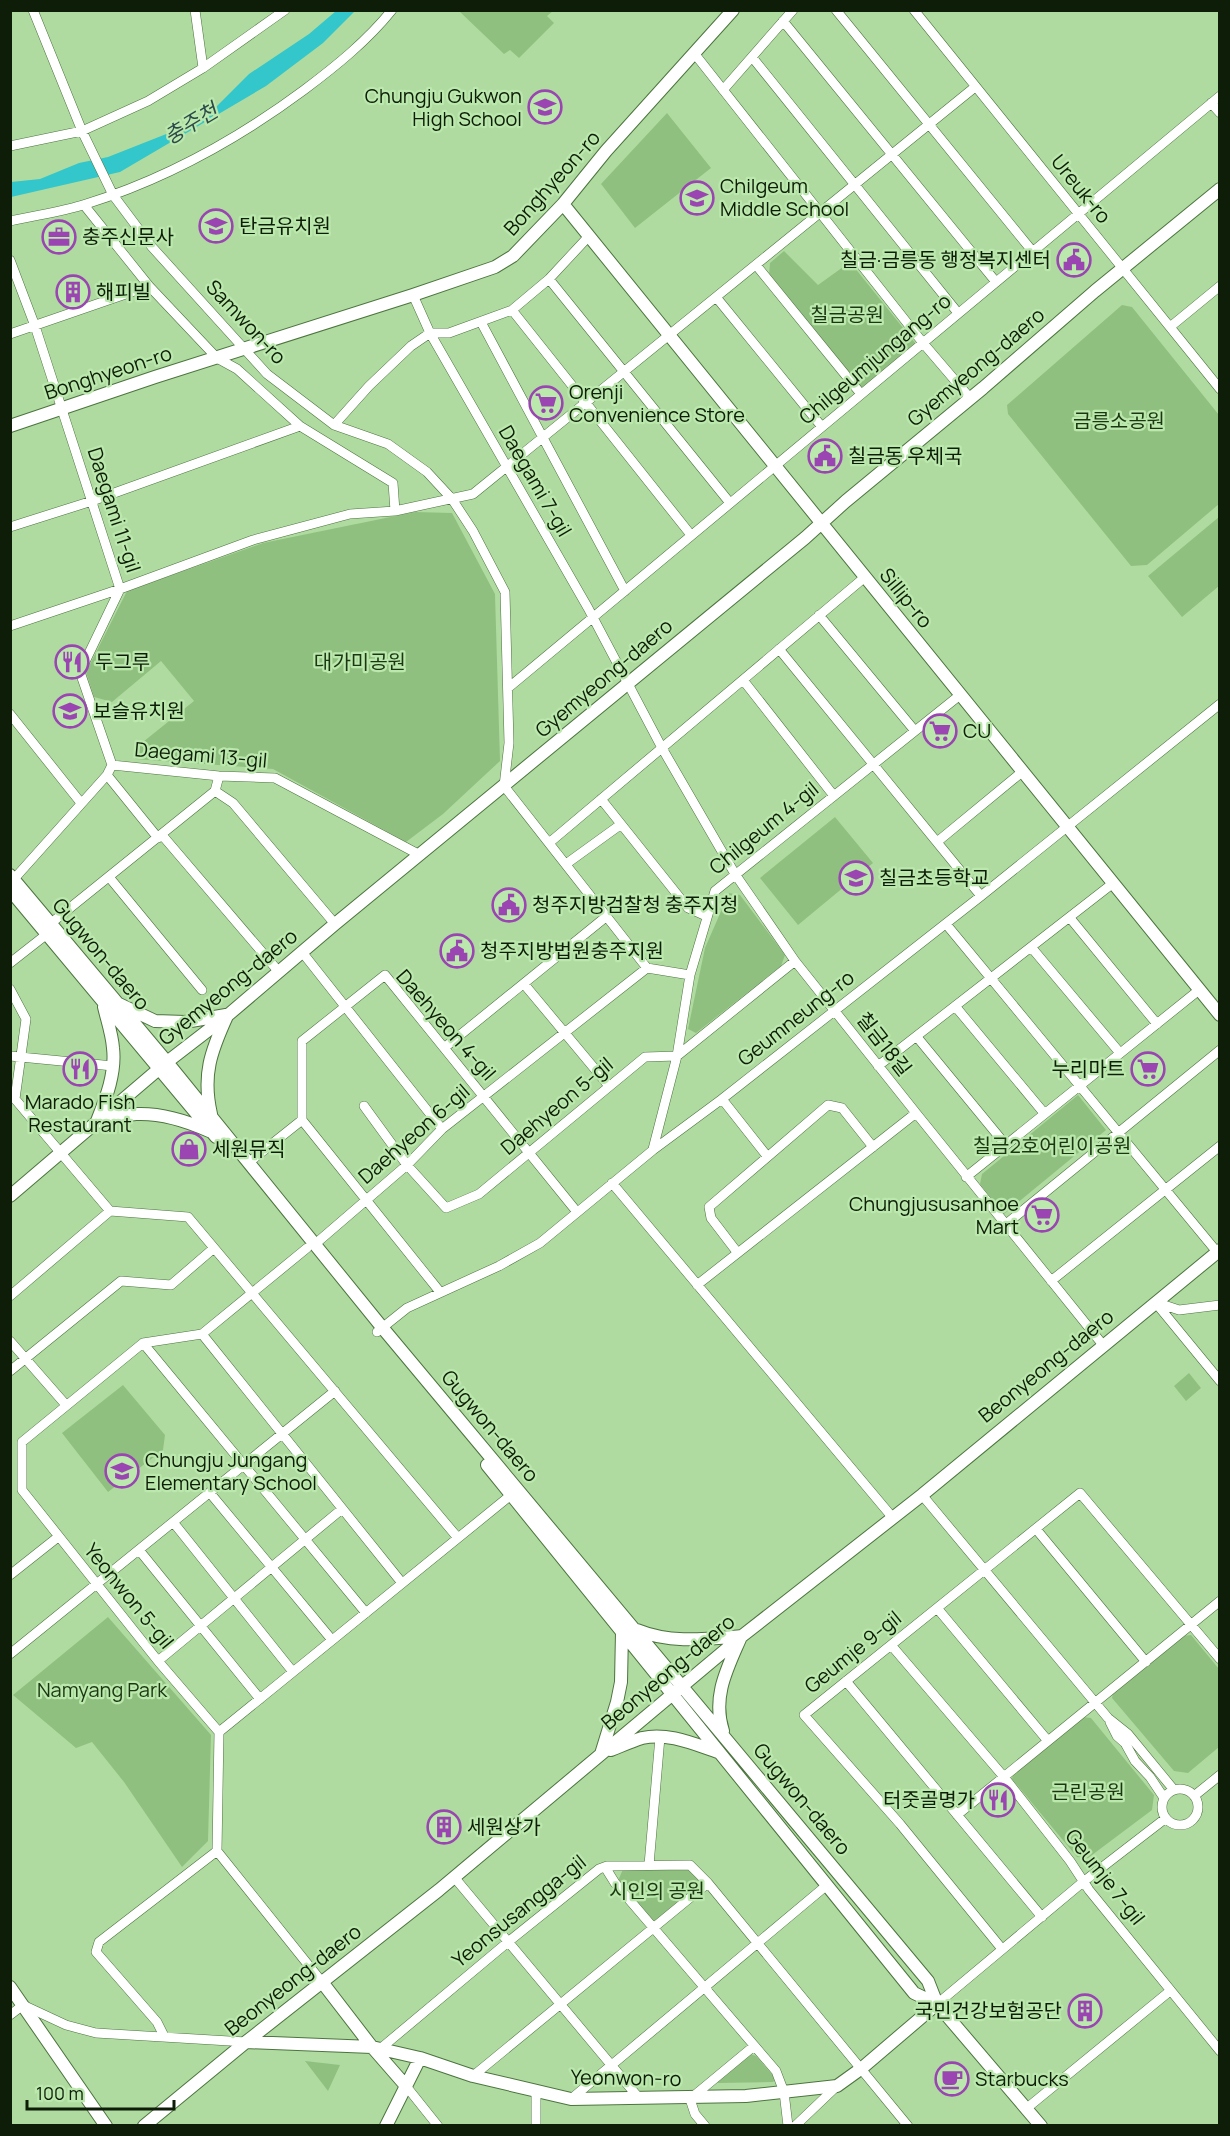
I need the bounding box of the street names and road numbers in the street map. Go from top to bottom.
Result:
street label: Bonghyeon-ro [497,124,606,241]
street label: Ureuk-ro [1045,149,1118,229]
street label: Samwon-ro [200,274,293,370]
street label: Chilgeumjungang-ro [793,287,956,430]
street label: Gyemyeong-daero [901,301,1050,432]
street label: Bonghyeon-ro [41,339,175,406]
street label: Daegami 7-gil [493,420,578,541]
street label: Daegami 11-gil [82,444,147,576]
street label: Sillip-ro [874,562,939,634]
street label: Gyemyeong-daero [529,612,678,743]
street label: Daegami 13-gil [133,735,269,774]
street label: Chilgeum 4-gil [703,775,824,880]
street label: Gugwon-daero [47,892,156,1015]
street label: Gyemyeong-daero [153,922,303,1051]
street label: Daehyeon 4-gil [391,963,502,1086]
street label: Geumneung-ro [732,963,860,1072]
street label: 칠금18길 [851,1006,918,1081]
street label: Daehyeon 5-gil [495,1051,619,1161]
street label: Daehyeon 6-gil [352,1078,475,1190]
street label: Beonyeong-daero [972,1303,1119,1429]
street label: Gugwon-daero [436,1364,545,1487]
street label: Yeonwon 5-gil [78,1537,180,1654]
street label: Geumje 9-gil [799,1604,907,1699]
street label: Beonyeong-daero [595,1608,740,1735]
street label: Gugwon-daero [748,1737,857,1860]
street label: Geumje 7-gil [1059,1823,1151,1930]
street label: Yeonsusangga-gil [446,1848,591,1973]
street label: Beonyeong-daero [219,1918,367,2042]
street label: Yeonwon-ro [570,2063,682,2092]

